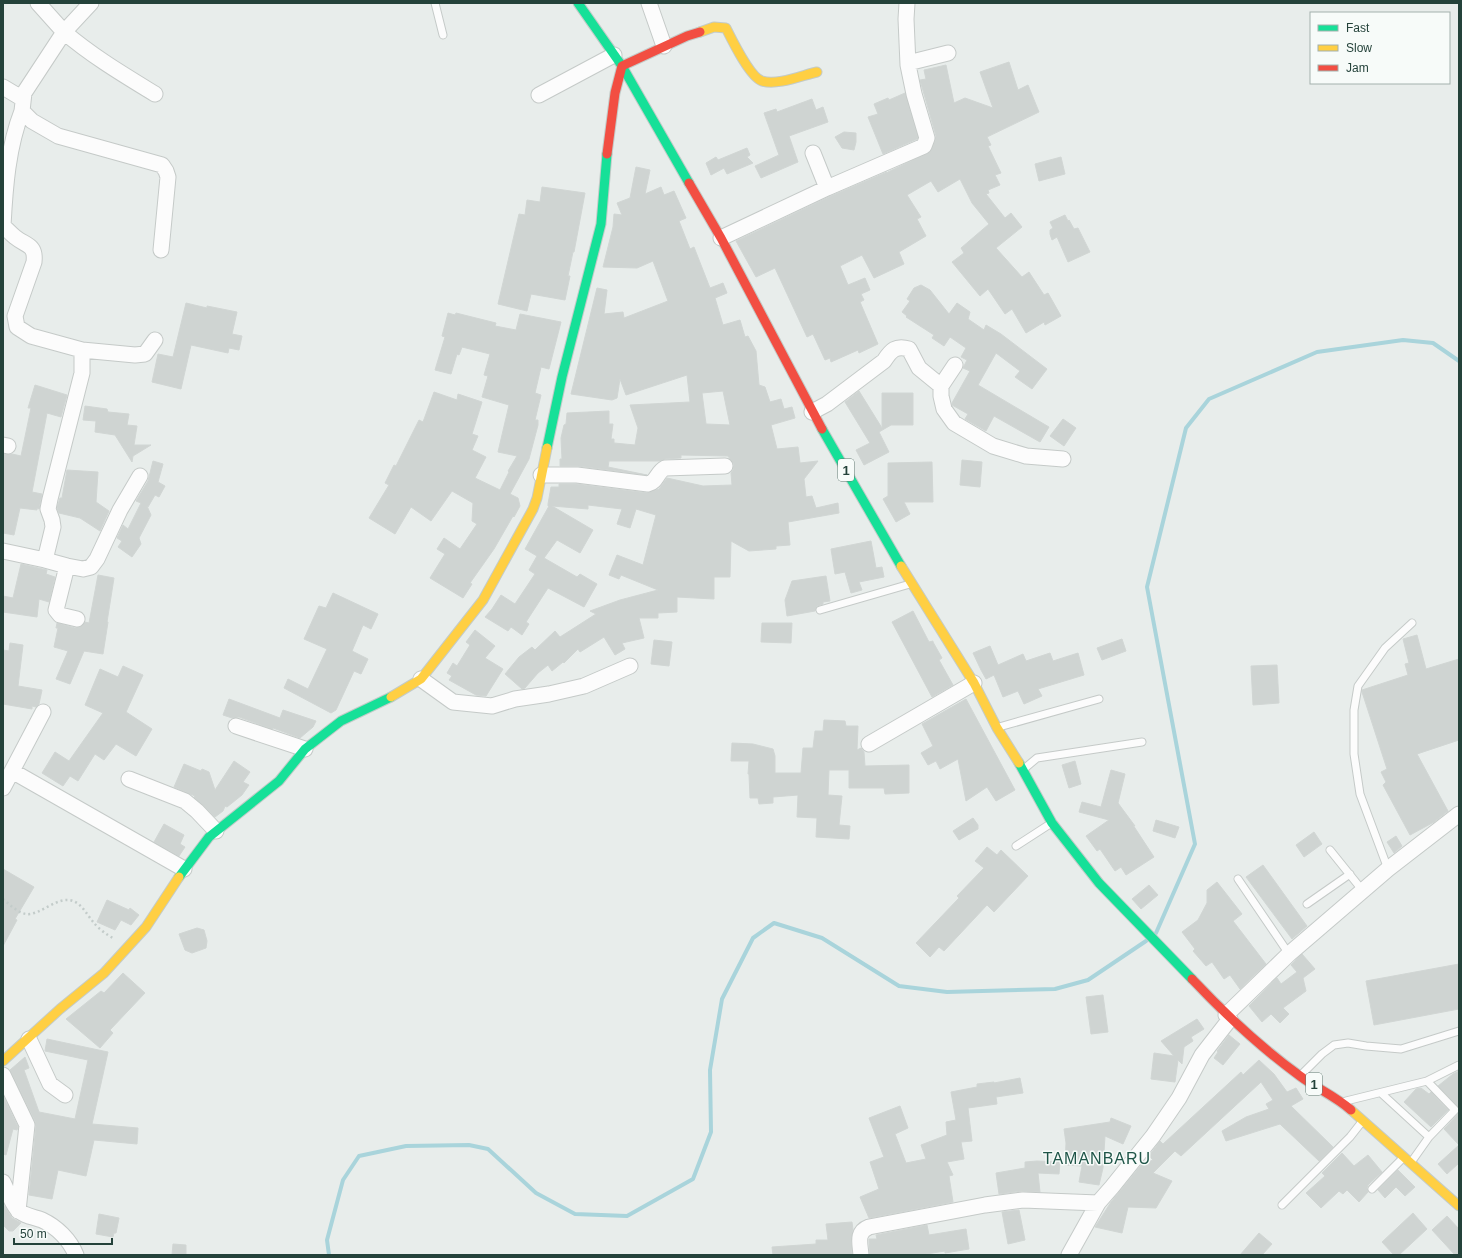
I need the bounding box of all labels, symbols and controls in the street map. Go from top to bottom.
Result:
legend [1310,12,1450,84]
text: Fast [1346,21,1370,35]
text: Slow [1346,41,1372,55]
text: Jam [1346,61,1369,75]
road number: 1 [838,459,854,481]
road number: 1 [1306,1073,1322,1095]
district label: TAMANBARU [1043,1150,1151,1167]
scale bar [14,1220,112,1246]
text: 50 m [20,1227,47,1241]

